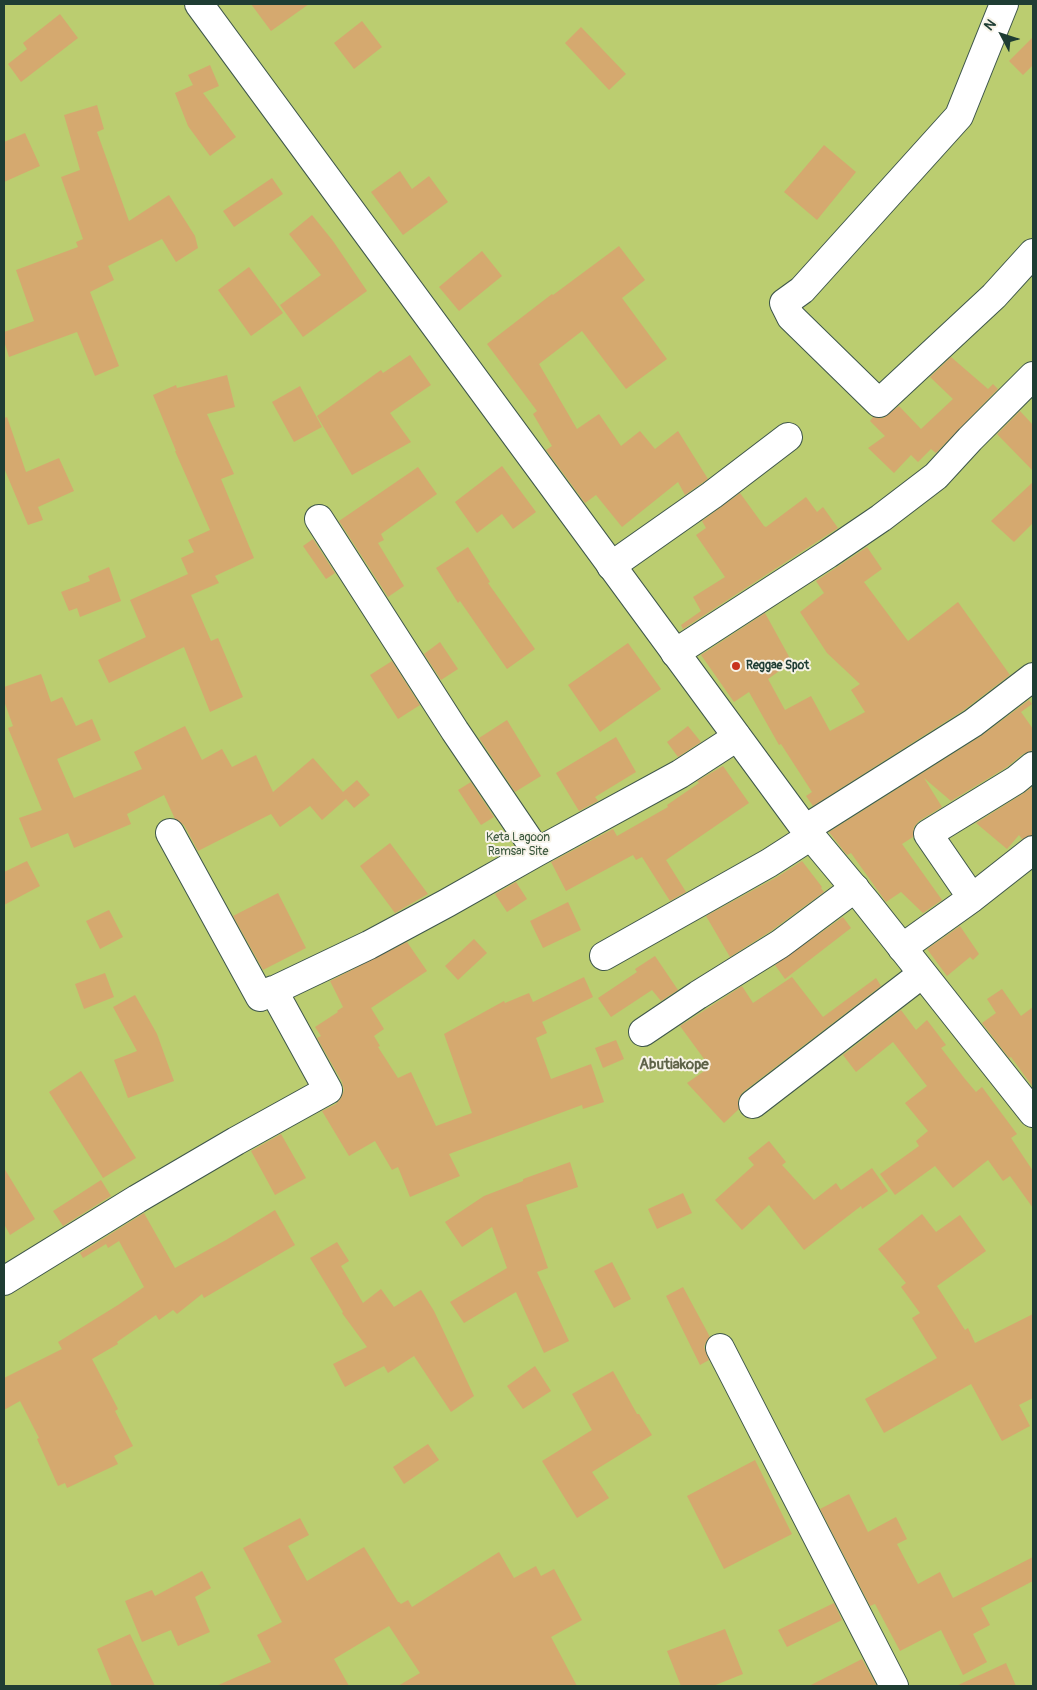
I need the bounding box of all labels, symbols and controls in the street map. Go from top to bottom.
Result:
north arrow [977,10,1027,60]
text: N [981,16,1000,34]
place label: Reggae Spot [746,659,809,673]
marker: Reggae Spot [730,660,742,672]
park label: Keta Lagoon Ramsar Site [486,831,550,859]
district label: Abutiakope [639,1056,709,1074]

